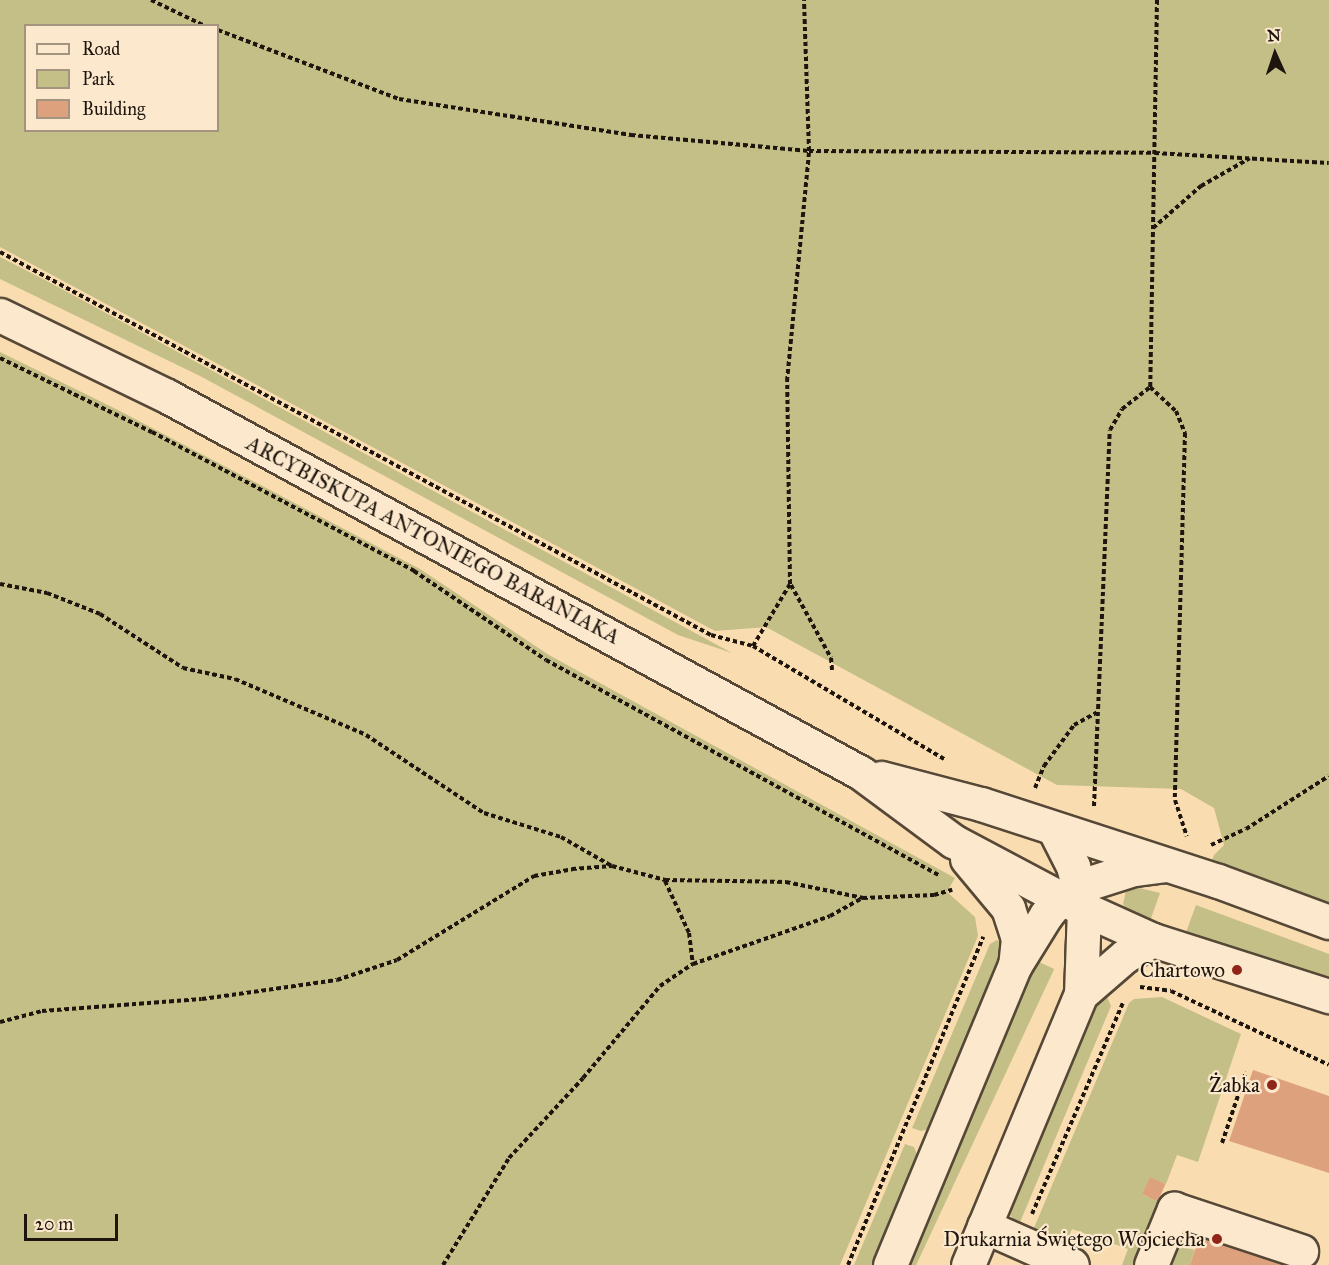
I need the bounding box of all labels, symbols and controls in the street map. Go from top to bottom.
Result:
legend [24,24,219,132]
north arrow [1245,24,1305,84]
text: N [1267,26,1281,45]
text: Road [82,38,120,60]
text: Park [82,68,115,90]
text: Building [82,98,145,120]
street label: ARCYBISKUPA ANTONIEGO BARANIAKA [242,430,624,650]
place label: Chartowo [1140,957,1225,983]
marker: Chartowo [1230,963,1244,977]
place label: Żabka [1209,1072,1260,1098]
marker: Żabka [1265,1078,1279,1092]
scale bar [27,1202,122,1240]
text: 20 m [35,1213,73,1235]
place label: Drukarnia Świętego Wojciecha [943,1226,1205,1252]
marker: Drukarnia Świętego Wojciecha [1210,1232,1224,1246]

